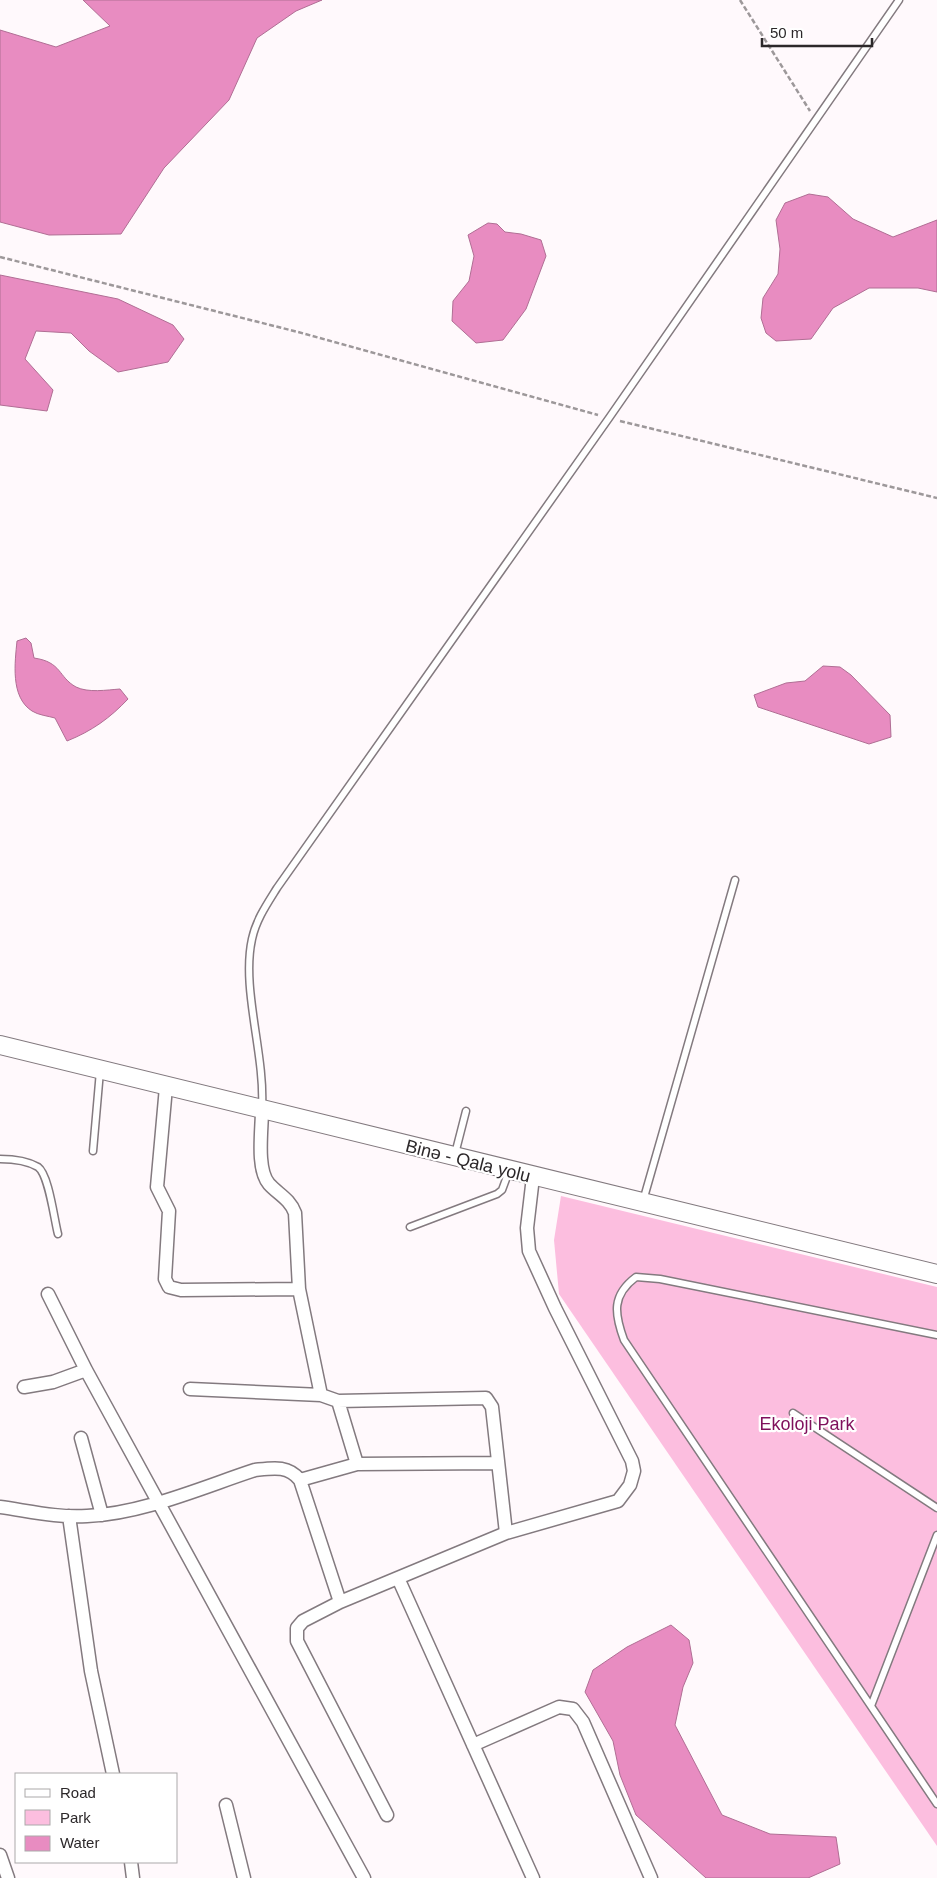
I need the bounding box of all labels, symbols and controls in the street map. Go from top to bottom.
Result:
scale bar [762,15,872,47]
text: 50 m [770,24,803,41]
street label: Binə - Qala yolu [403,1136,533,1186]
park label: Ekoloji Park [759,1414,856,1434]
legend [15,1773,178,1863]
text: Road [60,1784,96,1801]
text: Park [60,1809,91,1826]
text: Water [60,1834,99,1851]

